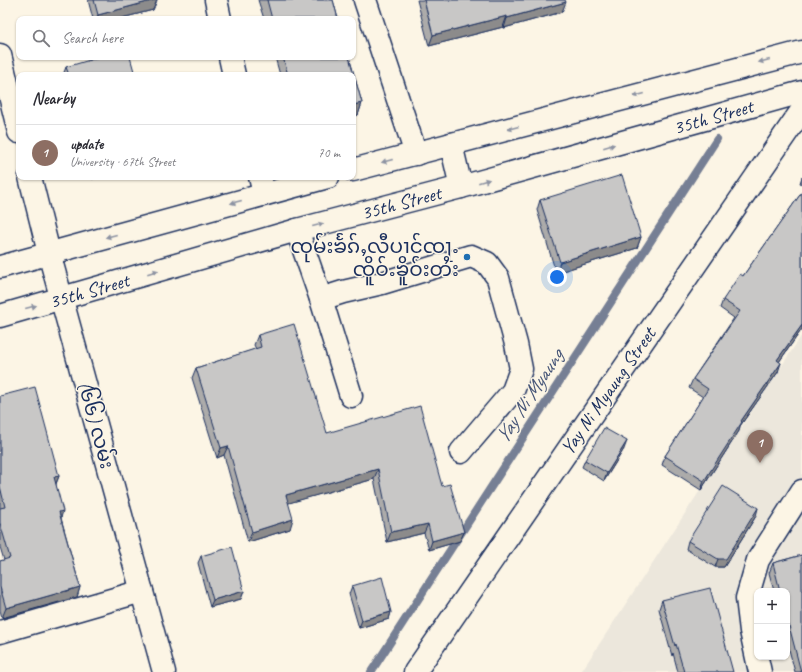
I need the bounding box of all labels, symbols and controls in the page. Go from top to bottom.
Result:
search box [16,16,356,60]
icon: search [30,27,52,49]
text: Search here [62,29,123,48]
one-way arrow [758,59,770,65]
text: Nearby [32,88,75,109]
one-way arrow [632,92,645,98]
street label: 35th Street [670,93,758,140]
one-way arrow [507,125,519,131]
text: update [70,135,103,154]
one-way arrow [604,143,616,149]
text: 1 [42,145,48,161]
text: 70 m [318,145,340,161]
text: University · 67th Street [70,154,175,170]
one-way arrow [381,159,393,165]
one-way arrow [478,178,490,184]
street label: 35th Street [358,180,446,226]
one-way arrow [230,199,243,205]
one-way arrow [312,221,324,227]
place label: ၸုမ်းၶႅၵ်ႇလီပၢင်ၸႃႉ ၸိူဝ်ႉၶိူဝ်းတႆး [290,232,459,286]
one-way arrow [105,233,117,239]
marker: ၸုမ်းၶႅၵ်ႇလီပၢင်ၸႃႉ ၸိူဝ်ႉၶိူဝ်းတႆး [462,252,472,262]
street label: 35th Street [46,267,134,314]
your location [547,267,567,287]
one-way arrow [147,269,159,275]
one-way arrow [25,304,37,310]
street label: Yay Ni Myaung Street [555,321,662,459]
water label: Yay Ni Myaung [489,342,570,448]
street label: (၆၆) လမ်း [72,378,122,472]
pin: 1 [747,430,773,463]
map controls [754,588,790,660]
button: + [754,588,790,624]
button: − [754,624,790,660]

